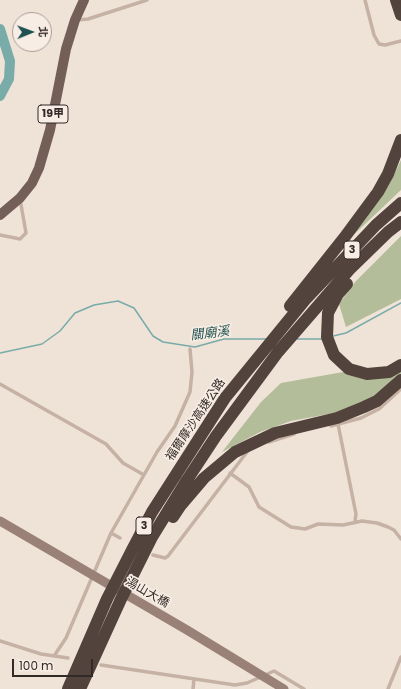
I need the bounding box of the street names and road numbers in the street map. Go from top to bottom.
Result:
road number: 19甲 [38,105,68,123]
road number: 3 [344,241,360,259]
street label: 福爾摩沙高速公路 [163,376,229,464]
road number: 3 [136,517,152,535]
street label: 湯山大橋 [123,575,171,611]

